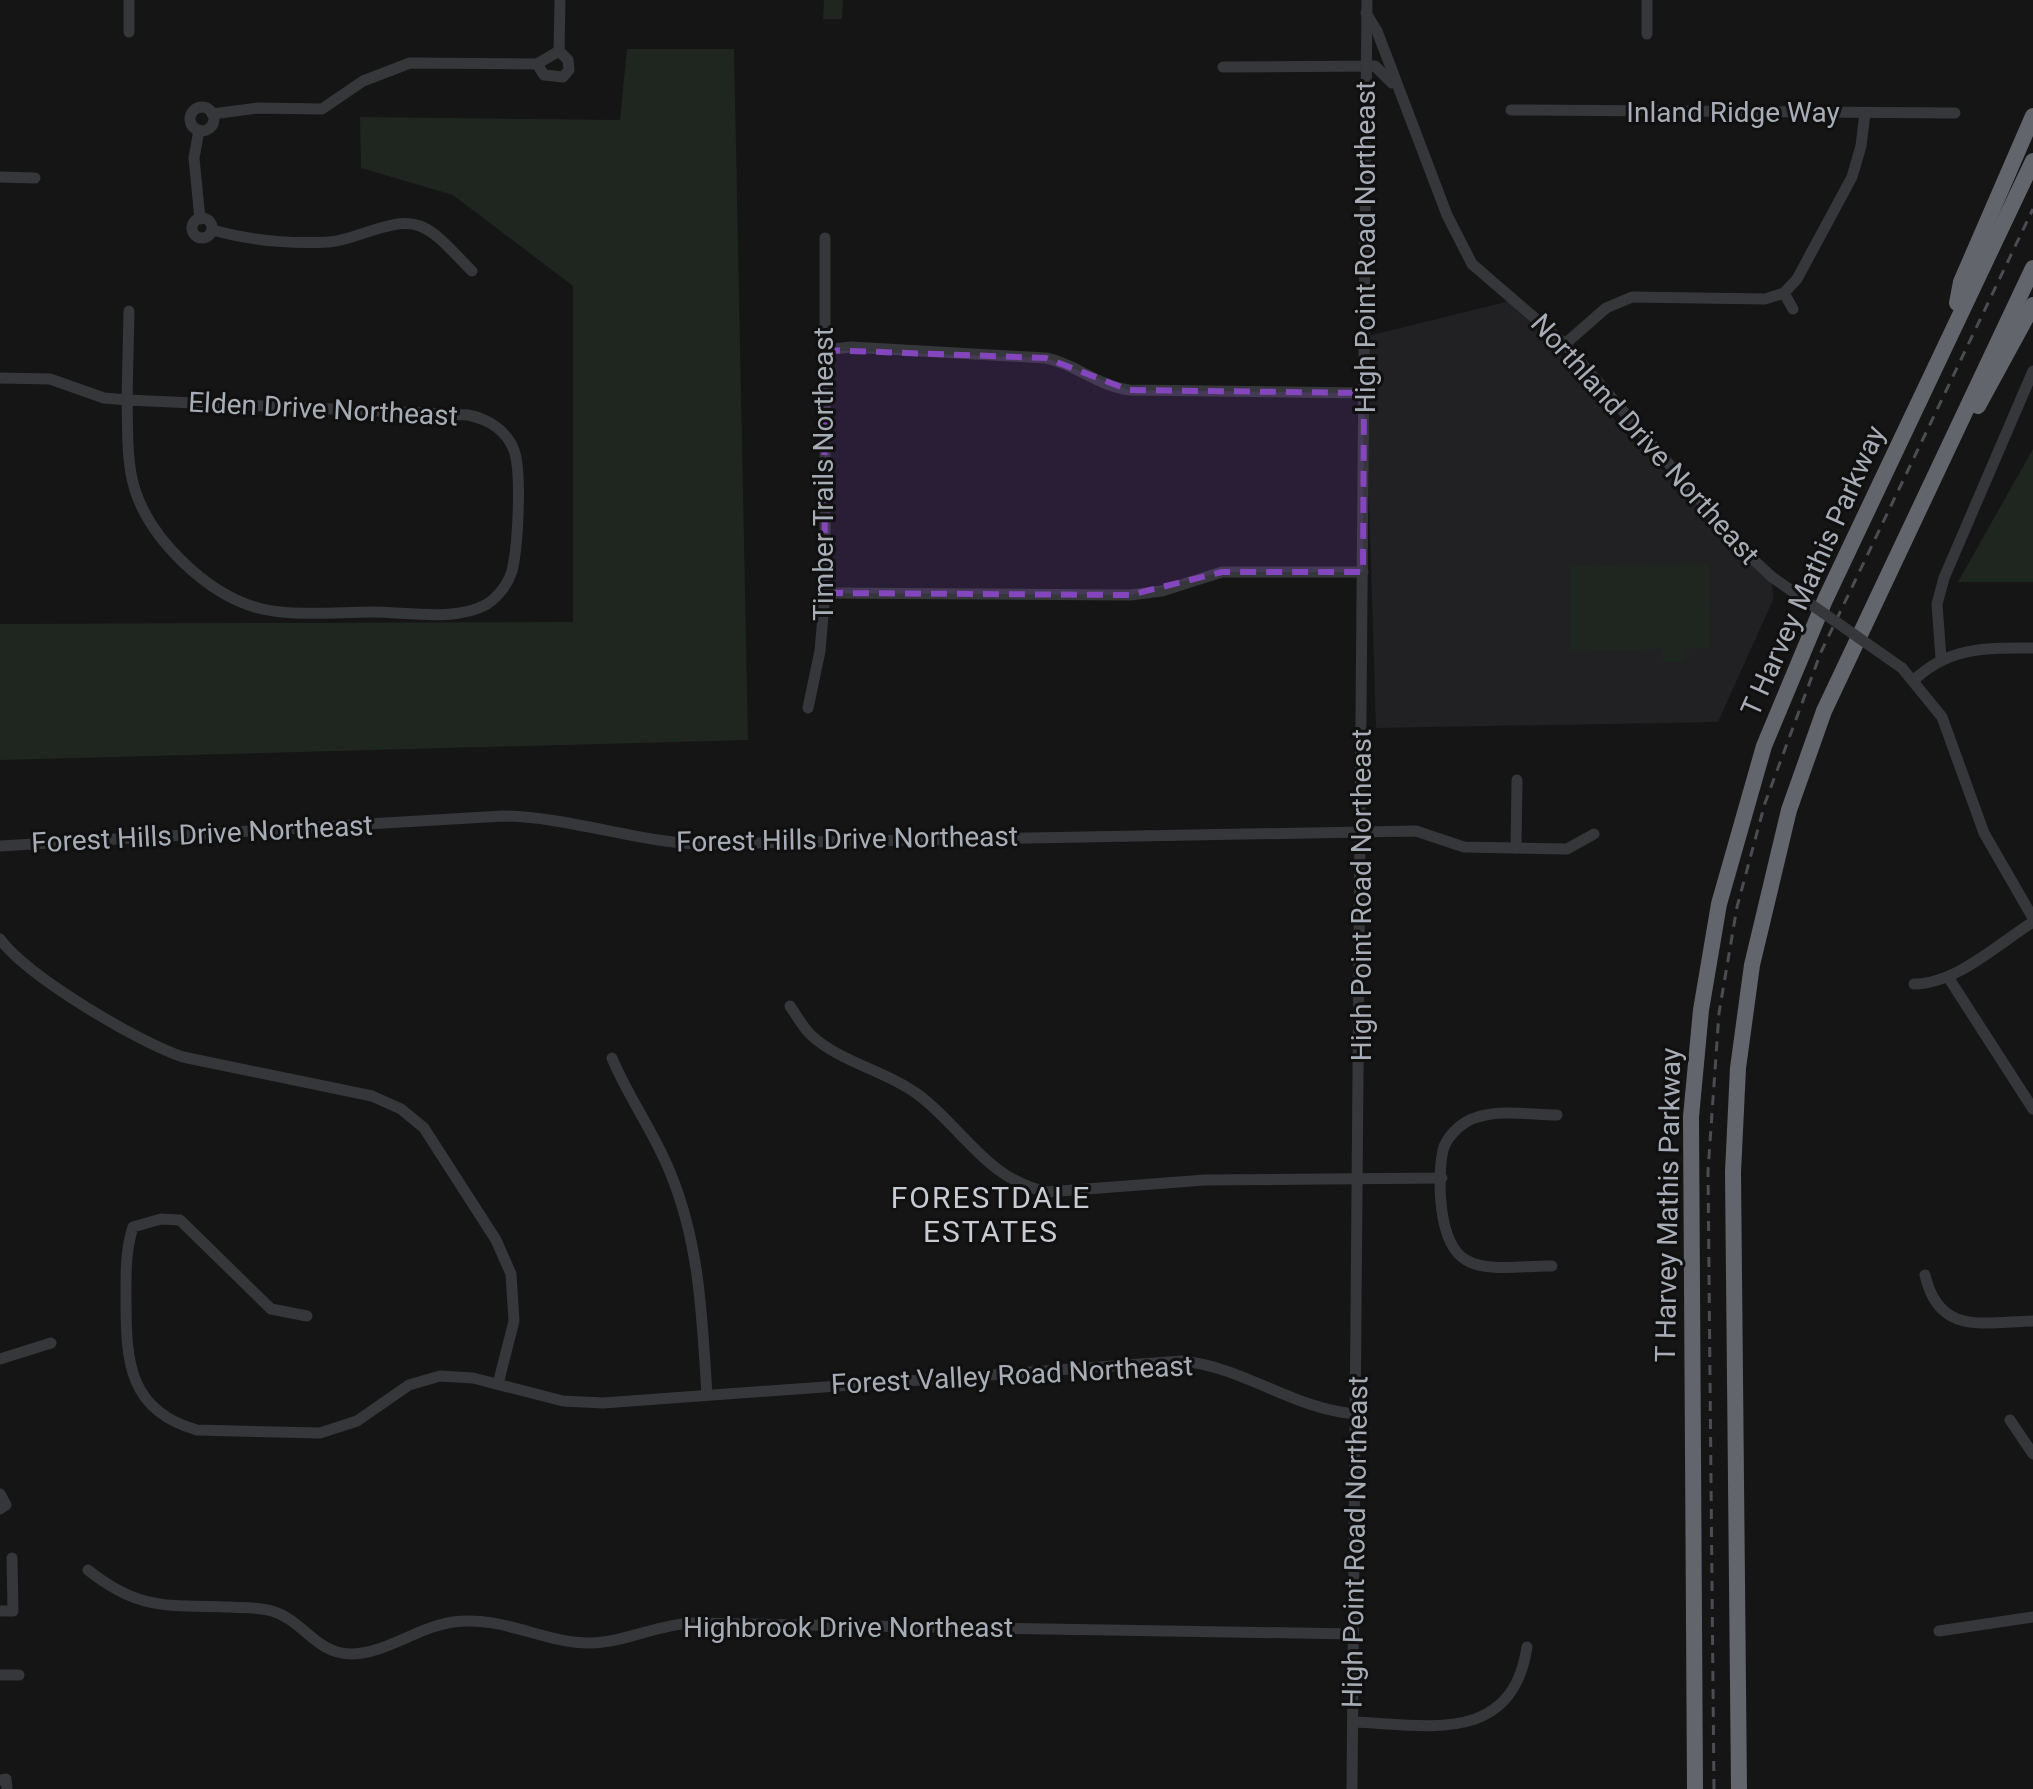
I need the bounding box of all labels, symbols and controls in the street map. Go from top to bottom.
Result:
street label: High Point Road Northeast [1349,81,1382,413]
street label: Inland Ridge Way [1626,96,1840,129]
street label: Northland Drive Northeast [1524,307,1766,571]
street label: Timber Trails Northeast [807,327,840,621]
street label: Elden Drive Northeast [187,385,459,433]
street label: T Harvey Mathis Parkway [1734,421,1892,721]
street label: High Point Road Northeast [1345,729,1378,1061]
street label: Forest Hills Drive Northeast [30,809,374,859]
street label: Forest Hills Drive Northeast [676,820,1018,858]
street label: T Harvey Mathis Parkway [1649,1047,1687,1363]
district label: FORESTDALE ESTATES [891,1180,1091,1249]
street label: Forest Valley Road Northeast [830,1349,1194,1401]
street label: High Point Road Northeast [1336,1376,1374,1708]
street label: Highbrook Drive Northeast [683,1611,1013,1644]

